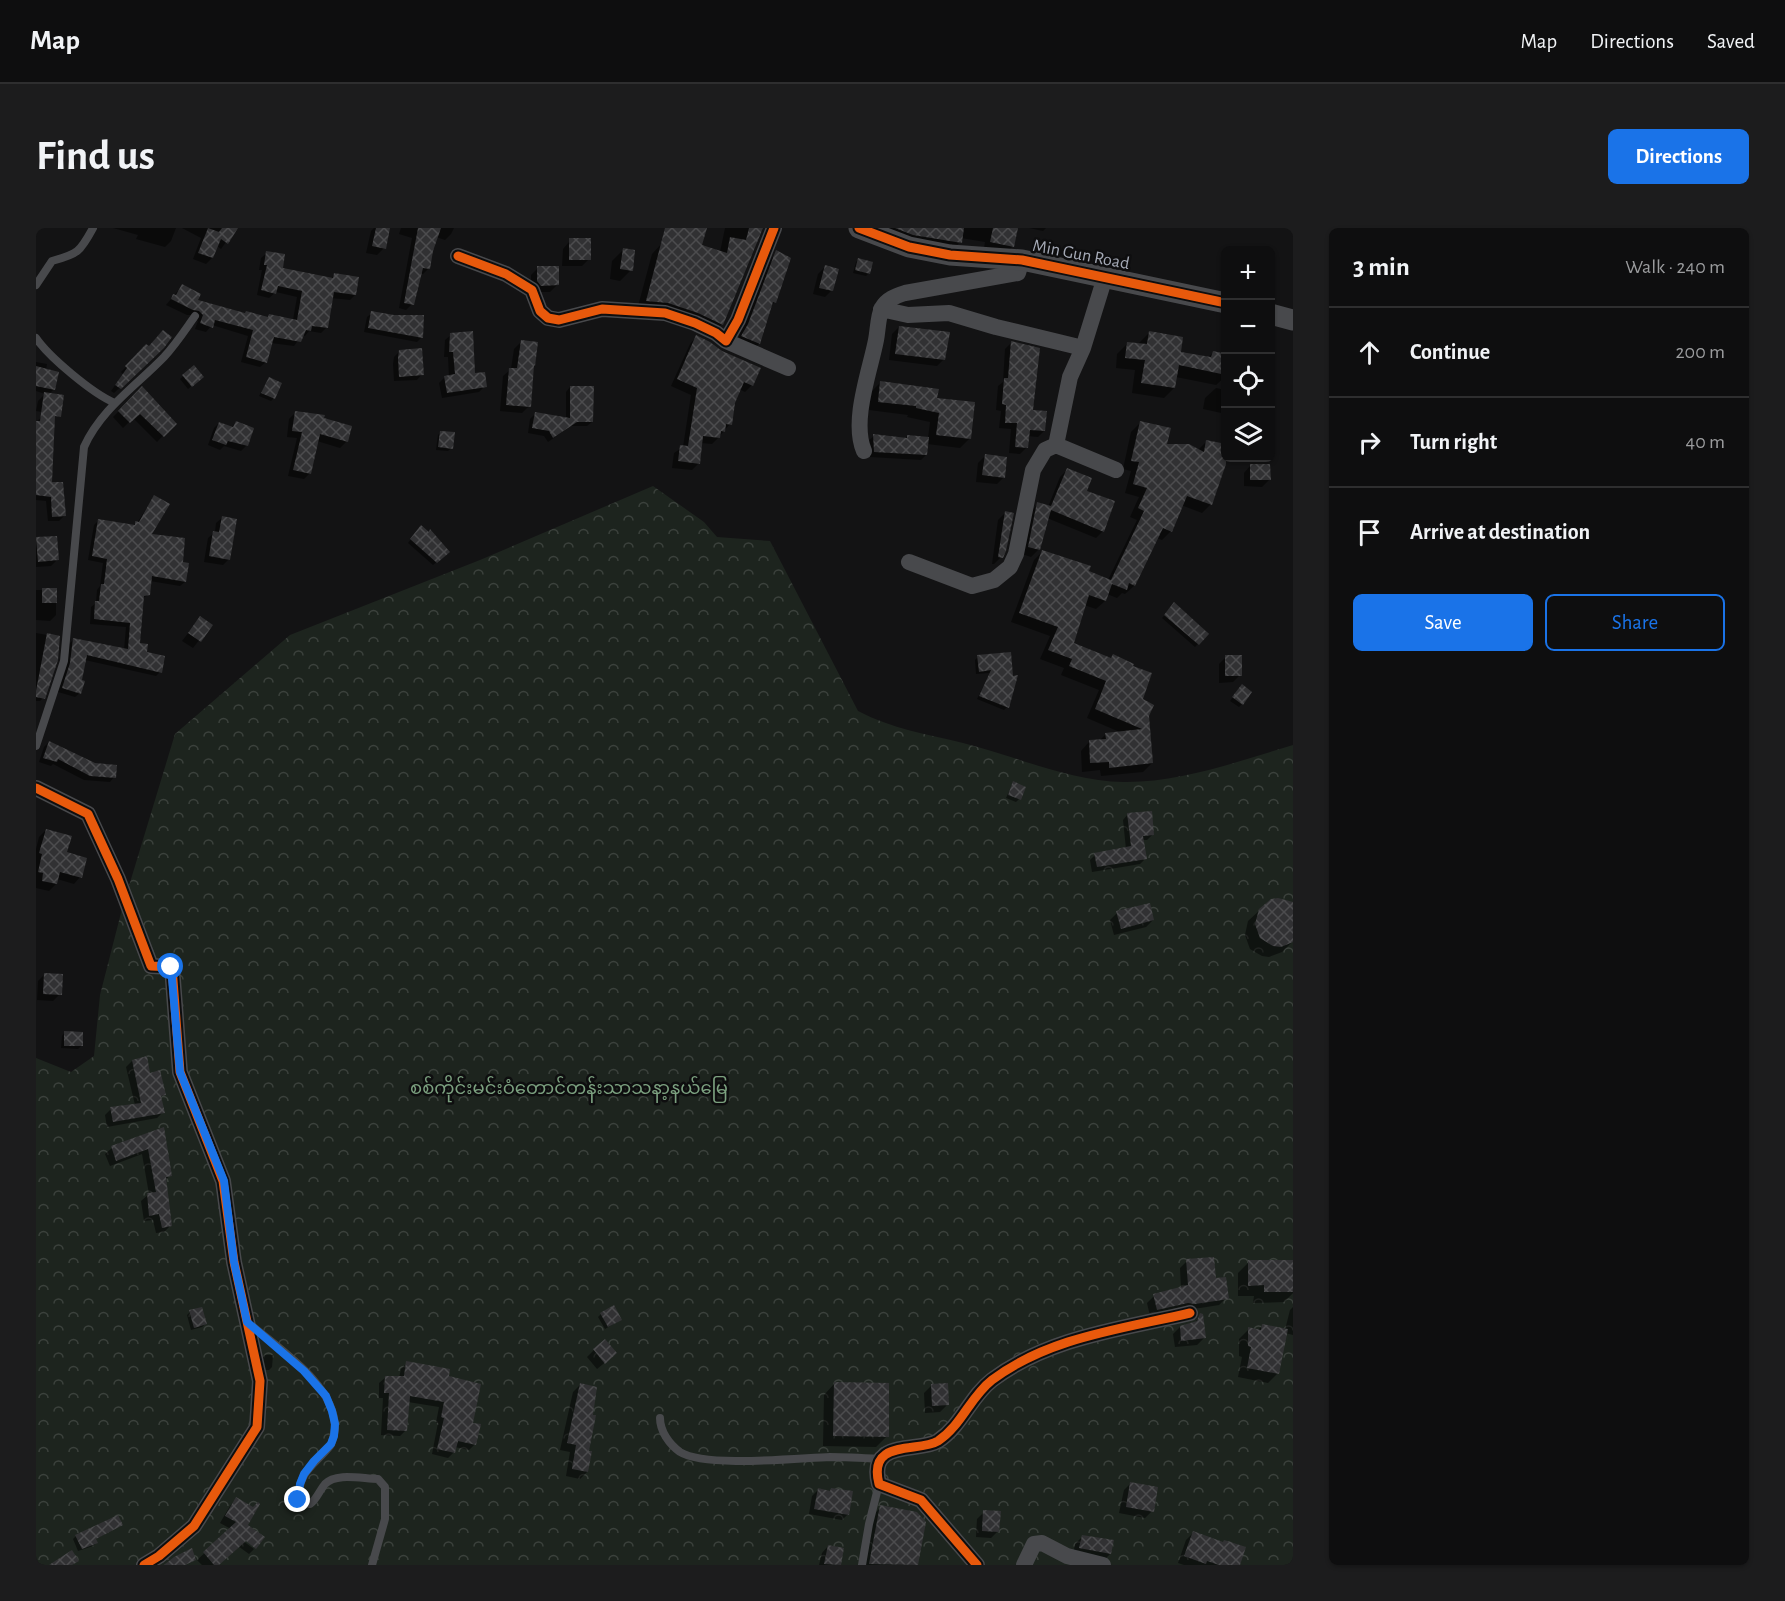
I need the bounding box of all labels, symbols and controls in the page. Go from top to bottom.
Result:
text: Map [30,27,80,55]
text: Map [1521,31,1557,52]
text: Directions [1590,31,1674,52]
text: Saved [1707,31,1755,52]
button: Directions [1608,129,1749,184]
text: Find us [36,135,155,177]
street label: Min Gun Road [1031,237,1131,273]
map controls [1221,246,1275,462]
button: + [1221,246,1275,300]
text: 3 min [1353,254,1410,280]
text: Walk · 240 m [1625,257,1725,277]
button: − [1221,300,1275,354]
icon: ahead [1353,336,1386,369]
text: Continue [1410,341,1490,363]
text: 200 m [1675,342,1725,362]
button: locate [1221,354,1275,408]
button: layers [1221,408,1275,462]
icon: right [1353,426,1386,459]
text: Turn right [1410,431,1497,453]
text: 40 m [1686,432,1725,452]
icon: arrive [1353,516,1386,549]
text: Arrive at destination [1410,521,1590,543]
button: Save [1353,594,1533,651]
button: Share [1545,594,1725,651]
route start [157,953,183,979]
park label: စစ်ကိုင်းမင်းဝံတောင်တန်းသာသနာ့နယ်မြေ [410,1074,728,1103]
route end [284,1486,310,1512]

